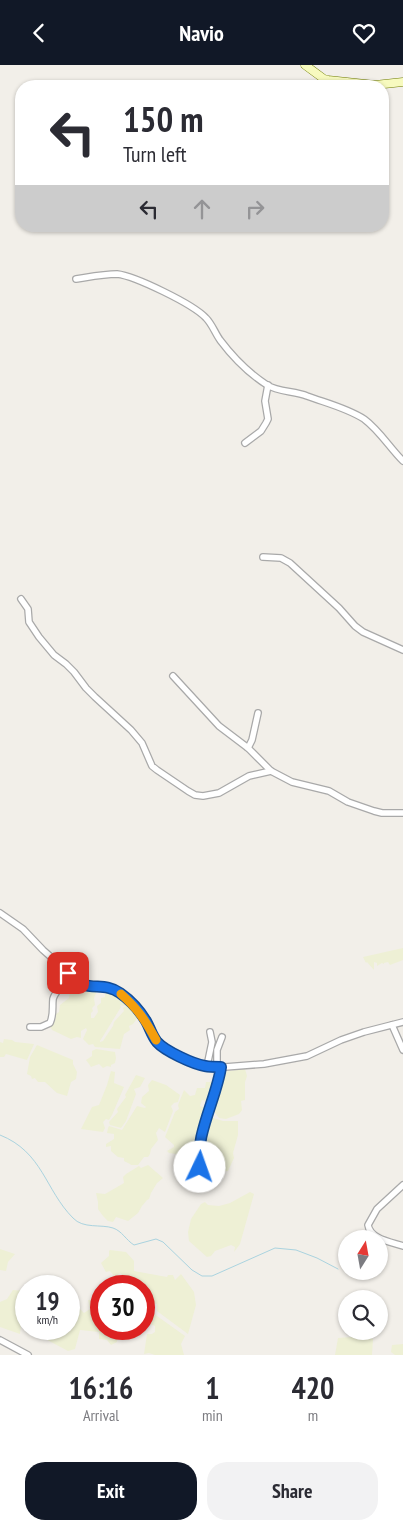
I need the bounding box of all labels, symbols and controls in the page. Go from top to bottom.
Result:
icon: back [25,19,53,47]
text: Navio [179,19,224,47]
icon: heart [350,19,378,47]
text: 150 m [123,96,204,142]
icon: left [40,100,105,165]
text: Turn left [123,140,187,168]
icon: left [135,195,163,223]
icon: ahead [188,195,216,223]
icon: right [241,195,269,223]
pin [47,952,89,994]
icon: arrive [54,959,82,987]
position arrow [173,1140,225,1192]
north arrow [338,1230,388,1280]
map controls [338,1230,388,1340]
speed limit sign: 30 [90,1275,155,1340]
text: 19 [36,1285,59,1317]
button: search [338,1290,388,1340]
text: km/h [37,1312,58,1327]
text: 16:16 [69,1368,133,1407]
text: 1 [205,1368,220,1407]
text: 420 [291,1368,334,1407]
text: Arrival [83,1405,119,1425]
text: min [202,1405,223,1425]
text: m [308,1405,318,1425]
button: Exit [25,1462,197,1520]
button: Share [207,1462,378,1520]

